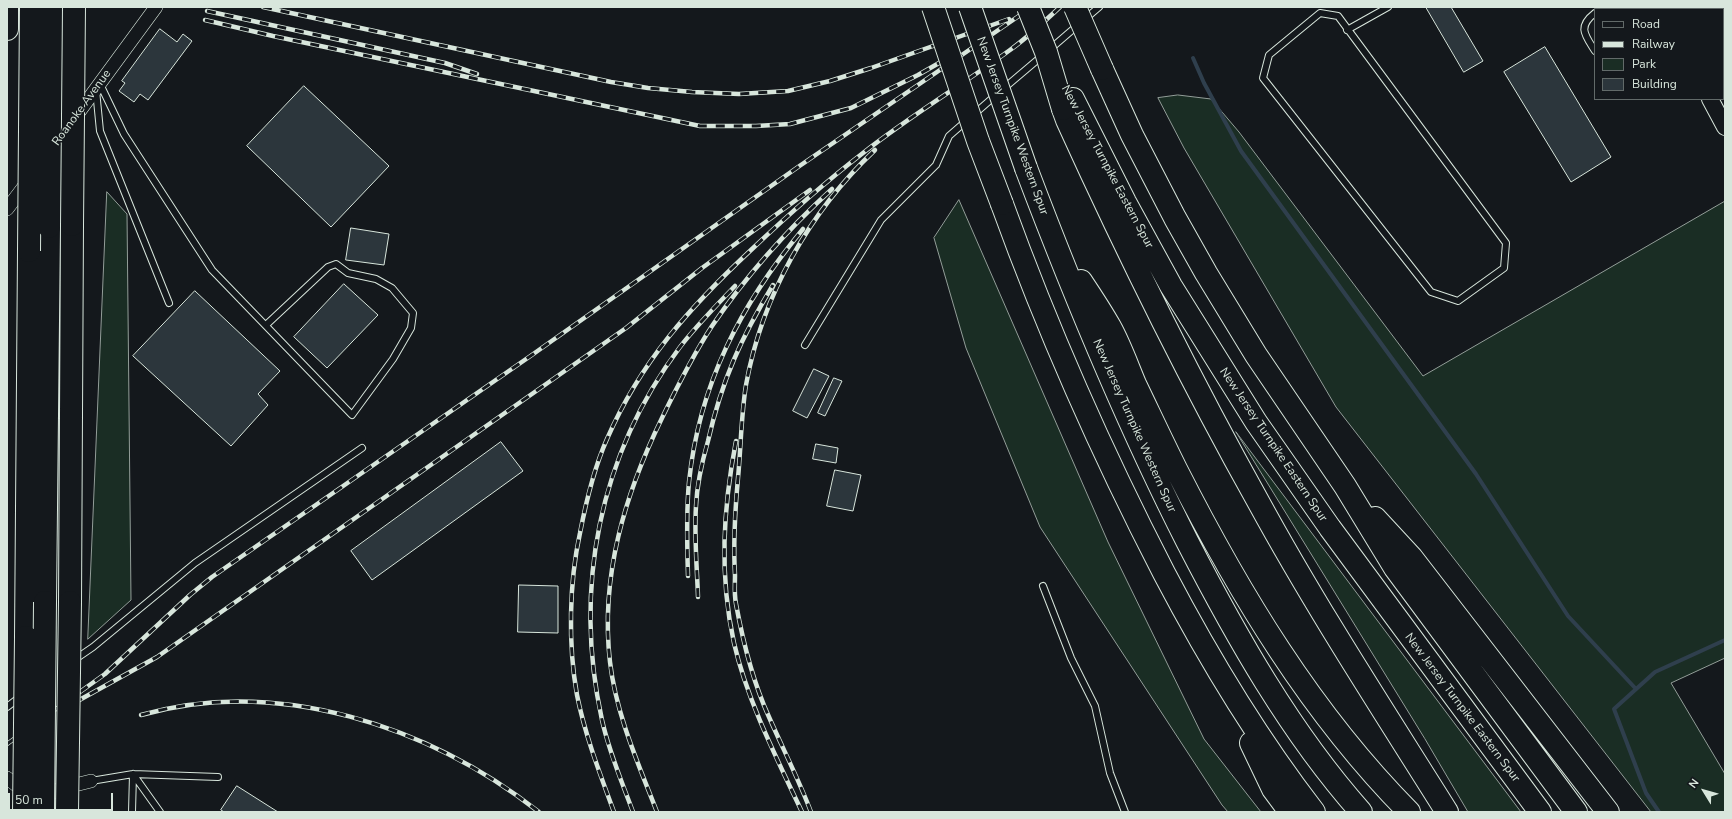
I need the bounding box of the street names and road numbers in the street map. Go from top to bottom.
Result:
street label: New Jersey Turnpike Western Spur [973,35,1051,217]
street label: Roanoke Avenue [50,67,114,149]
street label: New Jersey Turnpike Eastern Spur [1058,83,1156,251]
street label: New Jersey Turnpike Western Spur [1089,337,1179,515]
street label: New Jersey Turnpike Eastern Spur [1216,365,1330,525]
street label: New Jersey Turnpike Eastern Spur [1401,631,1523,785]

